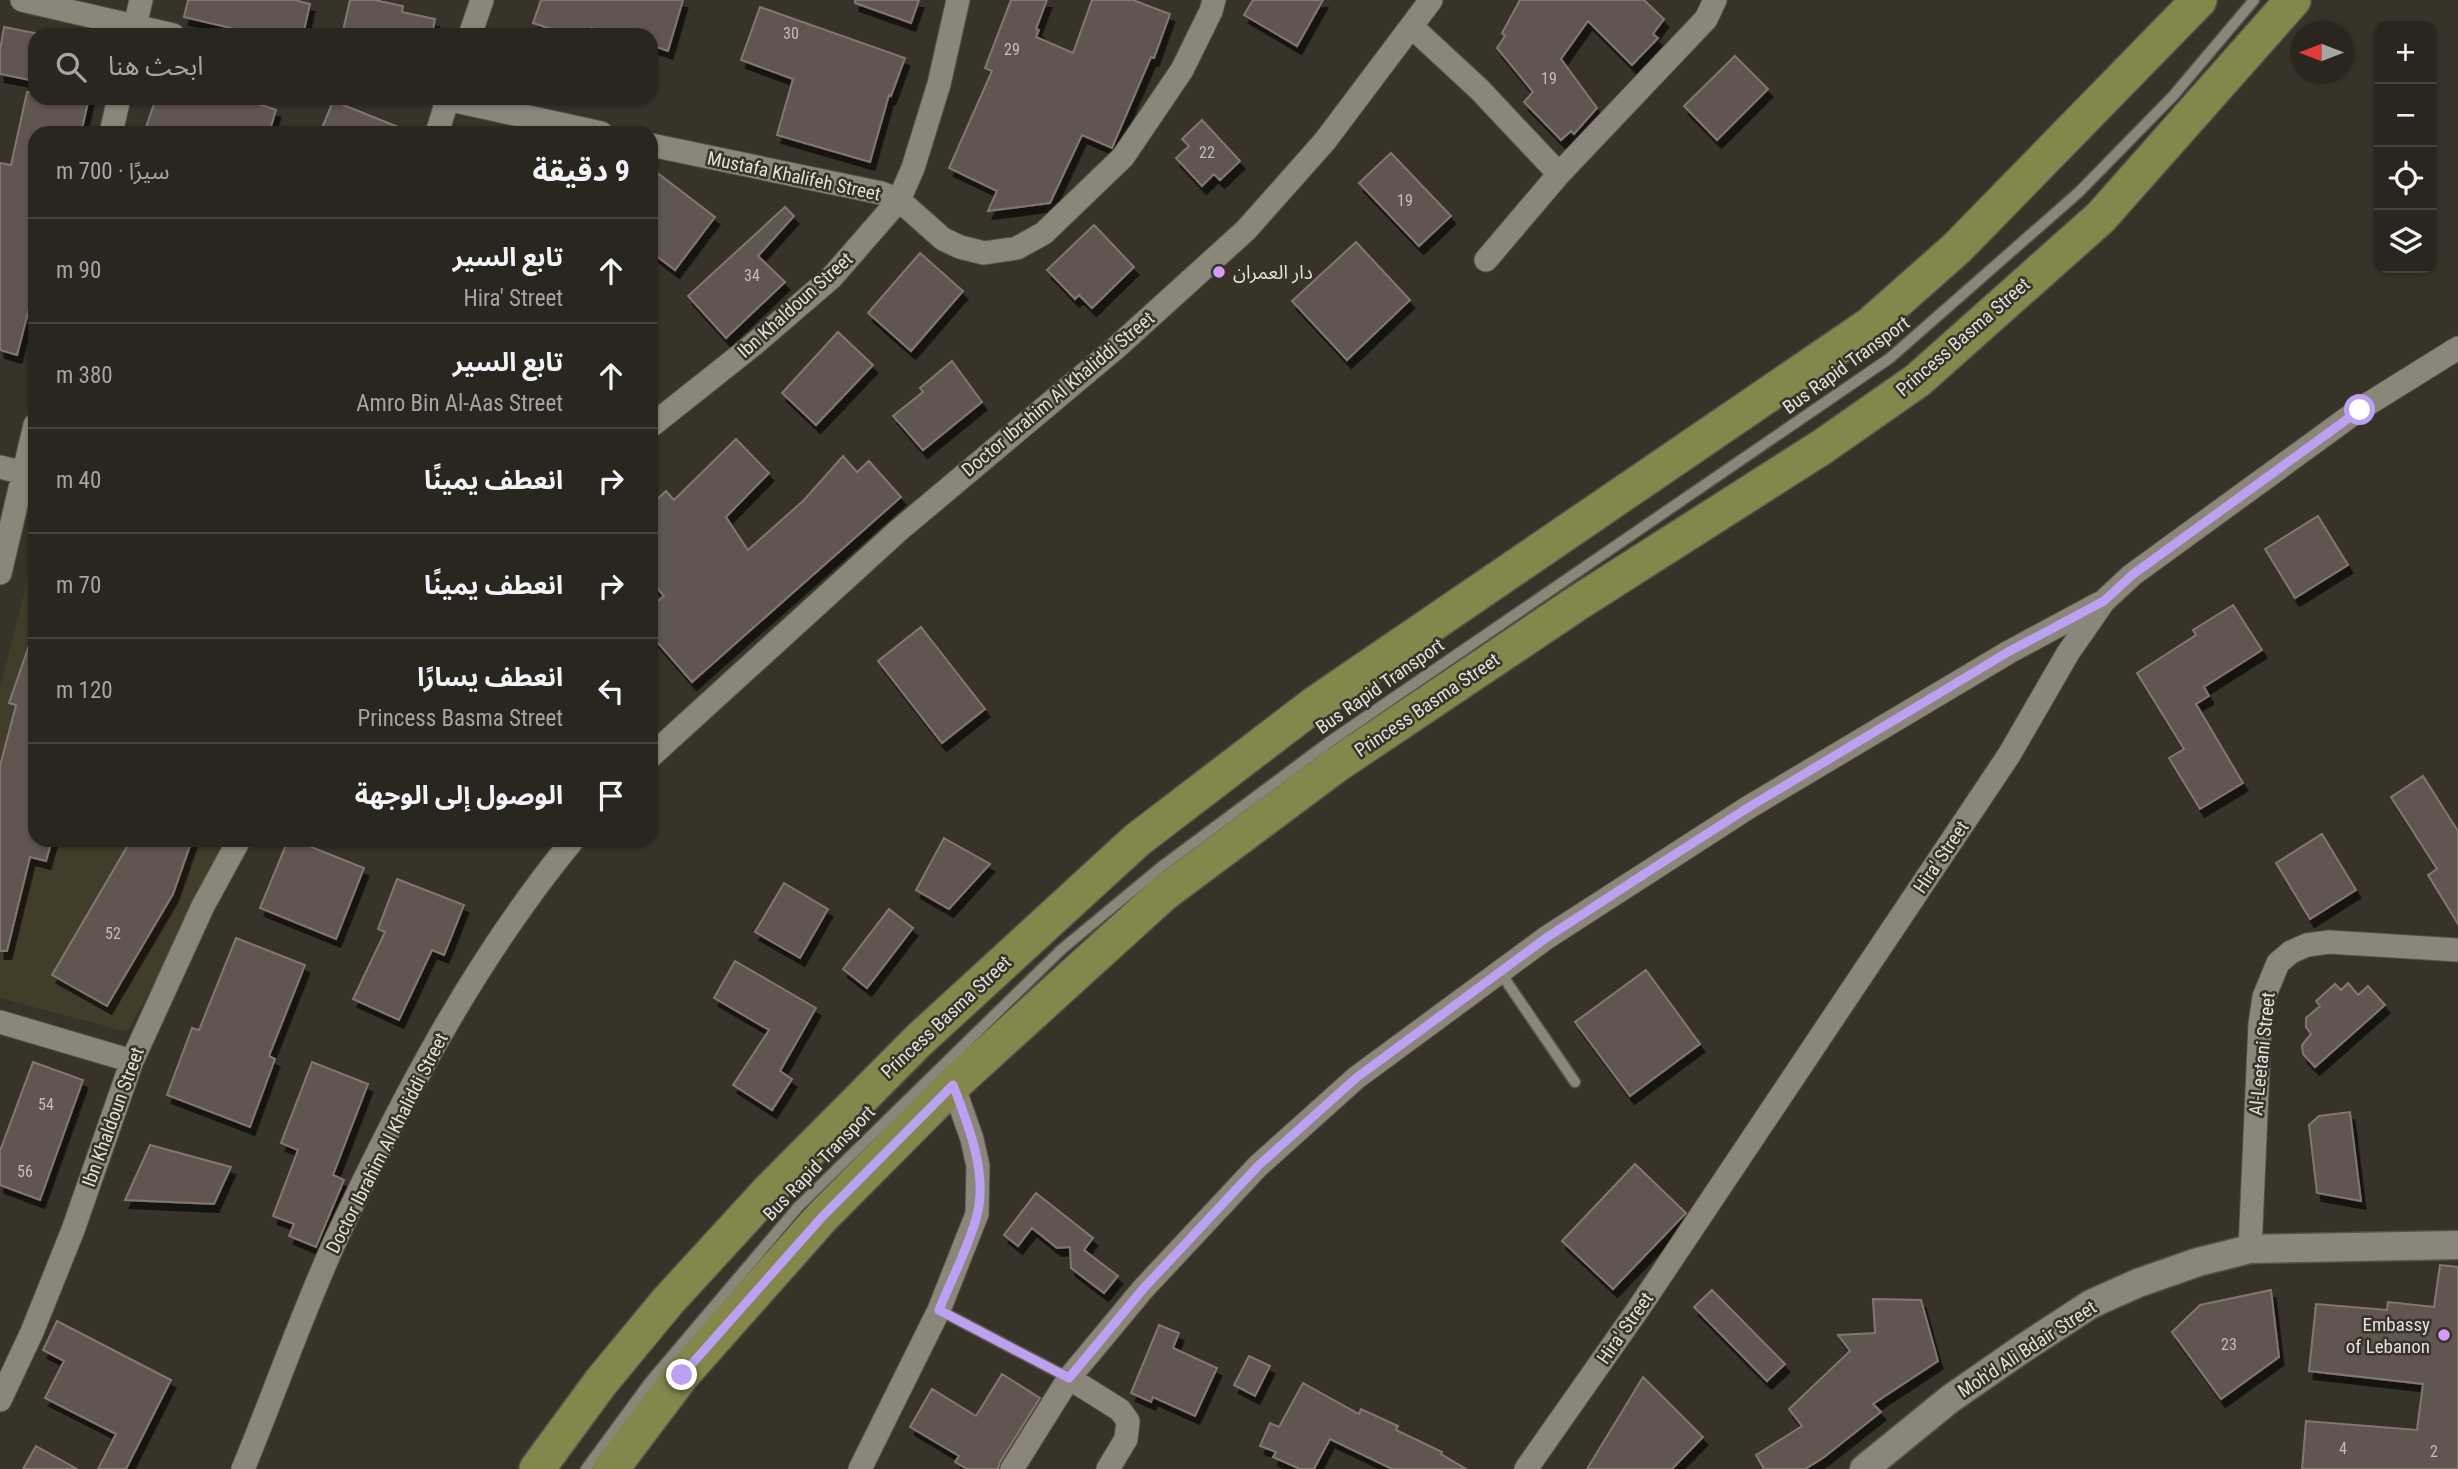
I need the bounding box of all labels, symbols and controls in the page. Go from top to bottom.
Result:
north arrow [2290,21,2353,84]
map controls [2374,21,2437,273]
button: + [2374,21,2437,84]
house number: 30 [783,24,799,43]
search box [28,28,658,105]
house number: 29 [1004,40,1020,59]
icon: search [52,48,90,86]
text: ابحث هنا [108,51,204,81]
house number: 19 [1541,69,1557,88]
button: − [2374,84,2437,147]
house number: 22 [1199,143,1215,162]
street label: Mustafa Khalifeh Street [705,146,883,206]
button: locate [2374,147,2437,210]
text: 9 دقيقة [532,153,630,188]
text: سيرًا · 700 m [56,158,169,185]
house number: 19 [1397,191,1413,210]
button: layers [2374,210,2437,273]
text: تابع السير [453,242,563,272]
street label: Ibn Khaldoun Street [733,247,857,363]
icon: ahead [592,252,630,290]
text: 90 m [56,257,101,284]
place label: دار العمران [1233,261,1313,284]
marker: دار العمران [1211,264,1227,280]
house number: 34 [744,266,760,285]
street label: Princess Basma Street [1891,273,2035,401]
text: Hira' Street [463,285,563,312]
street label: Doctor Ibrahim Al Khaliddi Street [957,307,1159,481]
street label: Bus Rapid Transport [1778,311,1914,419]
text: تابع السير [453,347,563,377]
icon: ahead [592,357,630,395]
text: 380 m [56,362,113,389]
text: Amro Bin Al-Aas Street [356,390,563,417]
route start [2344,394,2375,425]
icon: right [592,462,630,500]
text: انعطف يمينًا [424,465,563,495]
text: 40 m [56,467,101,494]
icon: right [592,567,630,605]
text: انعطف يمينًا [424,570,563,600]
text: 70 m [56,572,101,599]
street label: Bus Rapid Transport [1311,633,1449,739]
street label: Princess Basma Street [1350,648,1504,762]
text: انعطف يسارًا [417,662,563,692]
icon: left [592,672,630,710]
text: 120 m [56,677,113,704]
text: Princess Basma Street [358,705,563,732]
icon: arrive [592,777,630,815]
text: الوصول إلى الوجهة [355,780,563,810]
street label: Hira' Street [1908,816,1974,898]
house number: 52 [105,924,121,943]
street label: Princess Basma Street [876,951,1016,1083]
street label: Al-Leetani Street [2244,991,2280,1117]
street label: Doctor Ibrahim Al Khaliddi Street [321,1029,453,1257]
street label: Ibn Khaldoun Street [77,1044,149,1190]
house number: 54 [38,1095,54,1114]
street label: Bus Rapid Transport [758,1101,880,1225]
house number: 56 [17,1162,33,1181]
street label: Hira' Street [1592,1288,1658,1368]
street label: Moh'd Ali Bdair Street [1953,1296,2101,1402]
place label: Embassy of Lebanon [2346,1313,2430,1358]
marker: Embassy of Lebanon [2436,1327,2452,1343]
house number: 23 [2221,1335,2237,1354]
route end [666,1359,697,1390]
house number: 4 [2339,1439,2347,1458]
house number: 2 [2430,1442,2438,1461]

